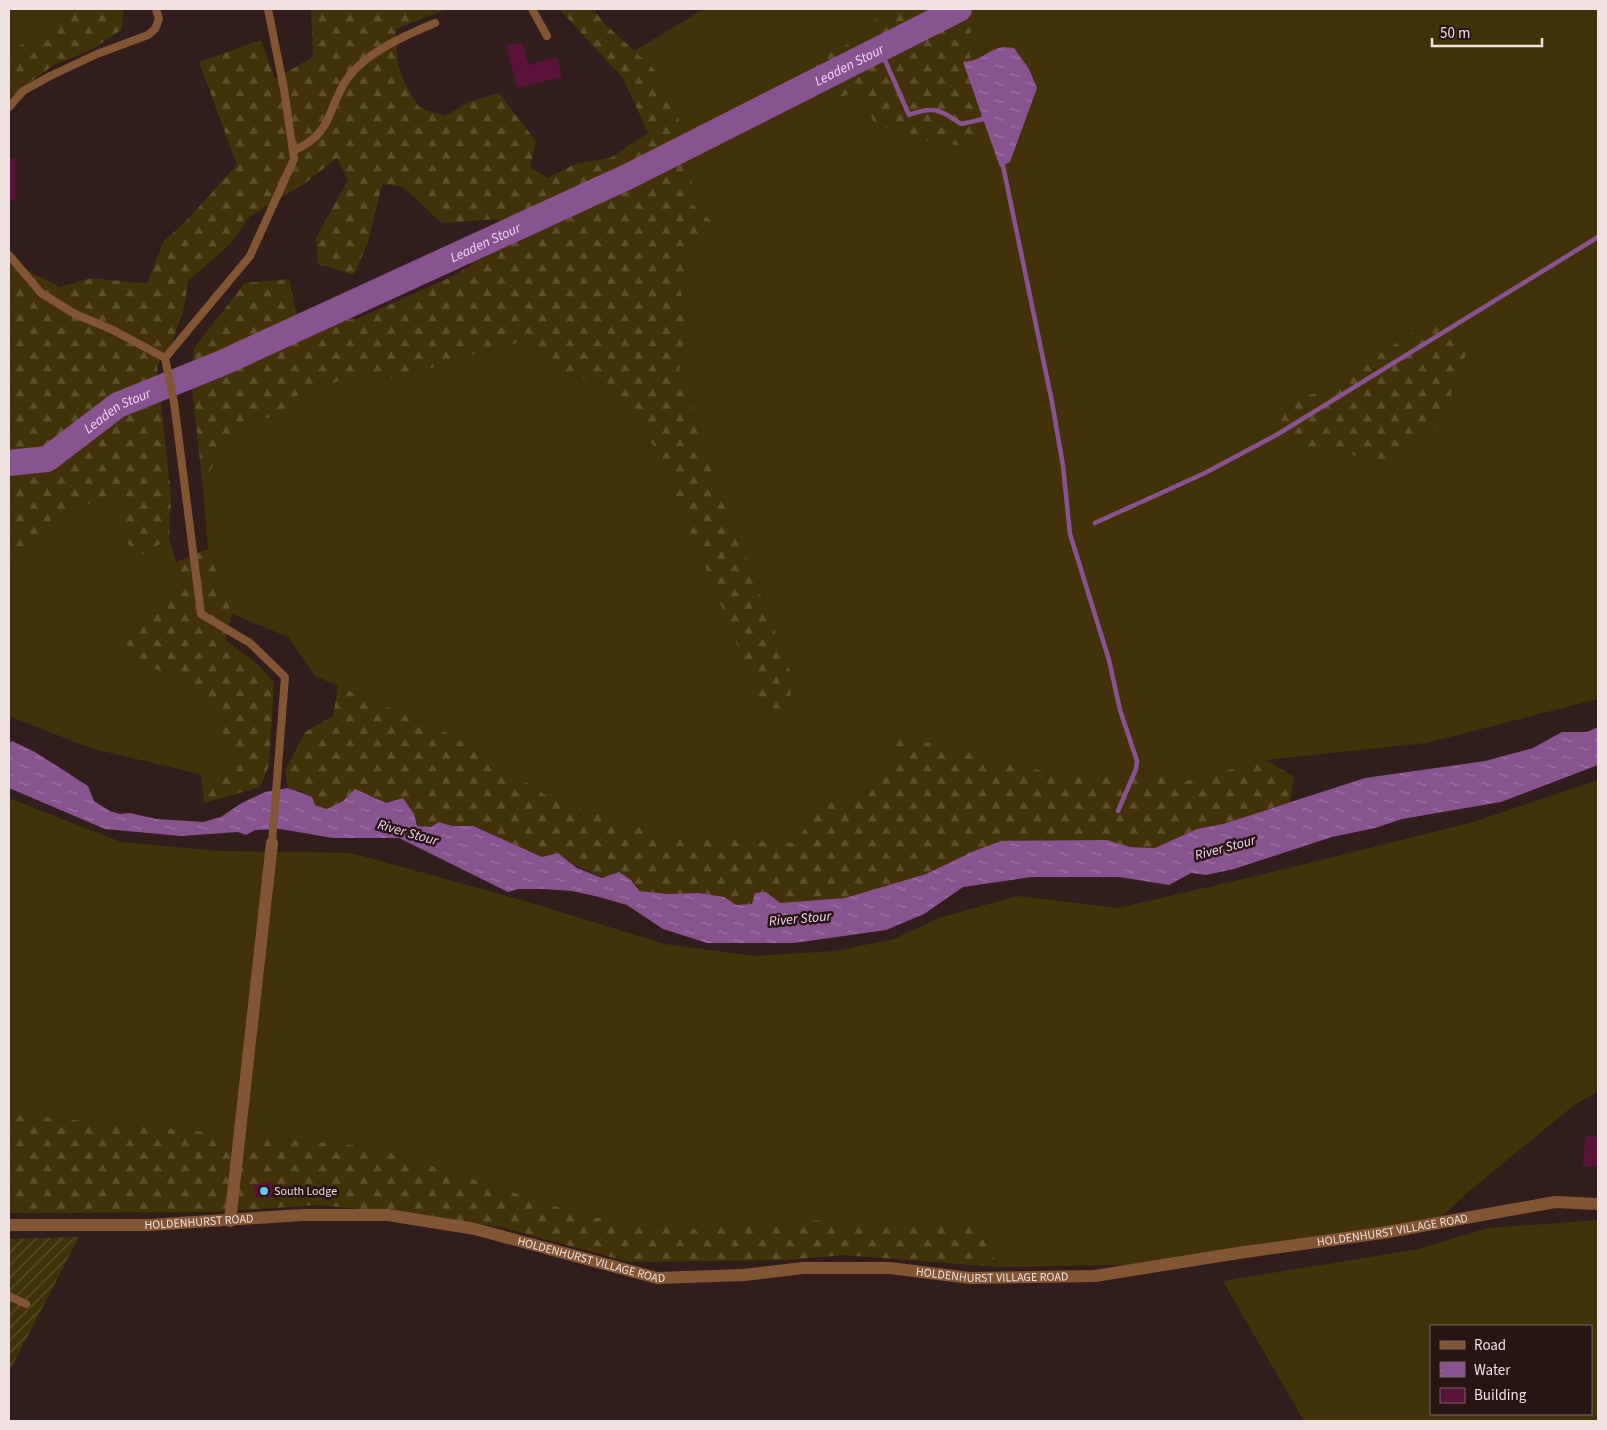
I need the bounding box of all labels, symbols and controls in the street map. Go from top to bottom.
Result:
scale bar [1432,15,1542,47]
text: 50 m [1440,23,1470,44]
water label: Leaden Stour [811,39,889,92]
water label: Leaden Stour [447,218,525,268]
water label: Leaden Stour [80,383,155,439]
water label: River Stour [375,815,442,852]
water label: River Stour [1193,830,1259,866]
water label: River Stour [768,906,833,932]
place label: South Lodge [274,1183,337,1200]
marker: South Lodge [258,1185,270,1197]
street label: HOLDENHURST ROAD [145,1210,254,1234]
street label: HOLDENHURST VILLAGE ROAD [1316,1210,1469,1251]
street label: HOLDENHURST VILLAGE ROAD [515,1233,666,1287]
street label: HOLDENHURST VILLAGE ROAD [915,1263,1068,1287]
legend [1430,1325,1592,1415]
text: Road [1474,1335,1506,1356]
text: Water [1474,1360,1511,1381]
text: Building [1474,1385,1527,1406]

